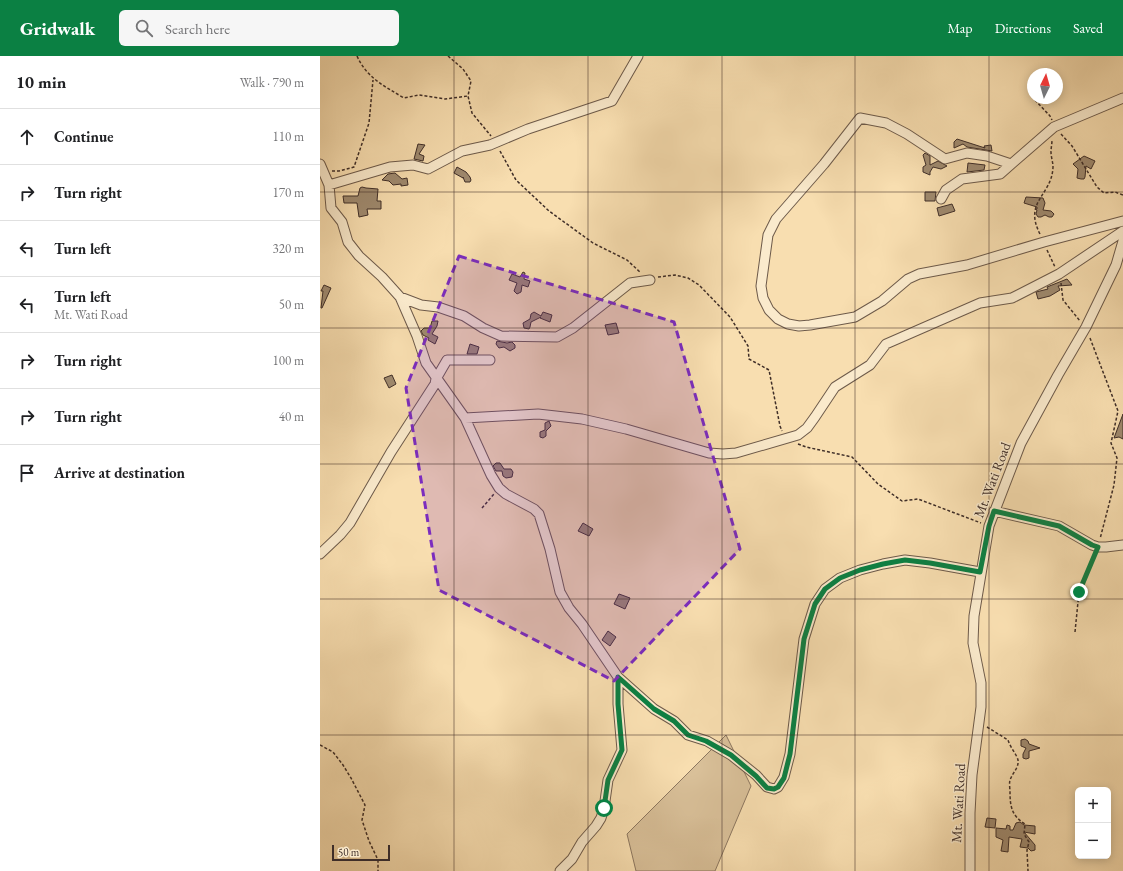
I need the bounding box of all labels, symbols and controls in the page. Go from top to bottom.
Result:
search box [119,10,399,46]
text: Gridwalk [20,16,95,41]
icon: search [133,17,155,39]
text: Search here [165,19,230,38]
text: Map [947,19,973,37]
text: Directions [995,19,1051,37]
text: Saved [1073,19,1103,37]
north arrow [1027,68,1063,104]
text: 10 min [16,71,66,93]
text: Walk · 790 m [240,74,304,91]
icon: ahead [16,126,38,148]
text: Continue [54,127,114,146]
text: 110 m [273,128,304,145]
icon: right [16,182,38,204]
text: Turn right [54,183,122,202]
text: 170 m [273,184,304,201]
icon: left [16,238,38,260]
text: Turn left [54,239,111,258]
text: 320 m [273,240,304,257]
text: Turn left [54,287,111,306]
icon: left [16,294,38,316]
text: 50 m [279,296,304,313]
text: Mt. Wati Road [54,306,128,323]
icon: right [16,350,38,372]
text: Turn right [54,351,122,370]
text: 100 m [273,352,304,369]
icon: right [16,406,38,428]
text: Turn right [54,407,122,426]
text: 40 m [279,408,304,425]
street label: Mt. Wati Road [969,439,1015,520]
icon: arrive [16,462,38,484]
text: Arrive at destination [54,463,185,482]
route end [1070,583,1088,601]
street label: Mt. Wati Road [947,762,969,843]
map controls [1075,787,1111,859]
button: + [1075,787,1111,823]
route start [595,799,613,817]
button: − [1075,823,1111,859]
scale bar [332,843,390,862]
text: 50 m [338,845,359,859]

